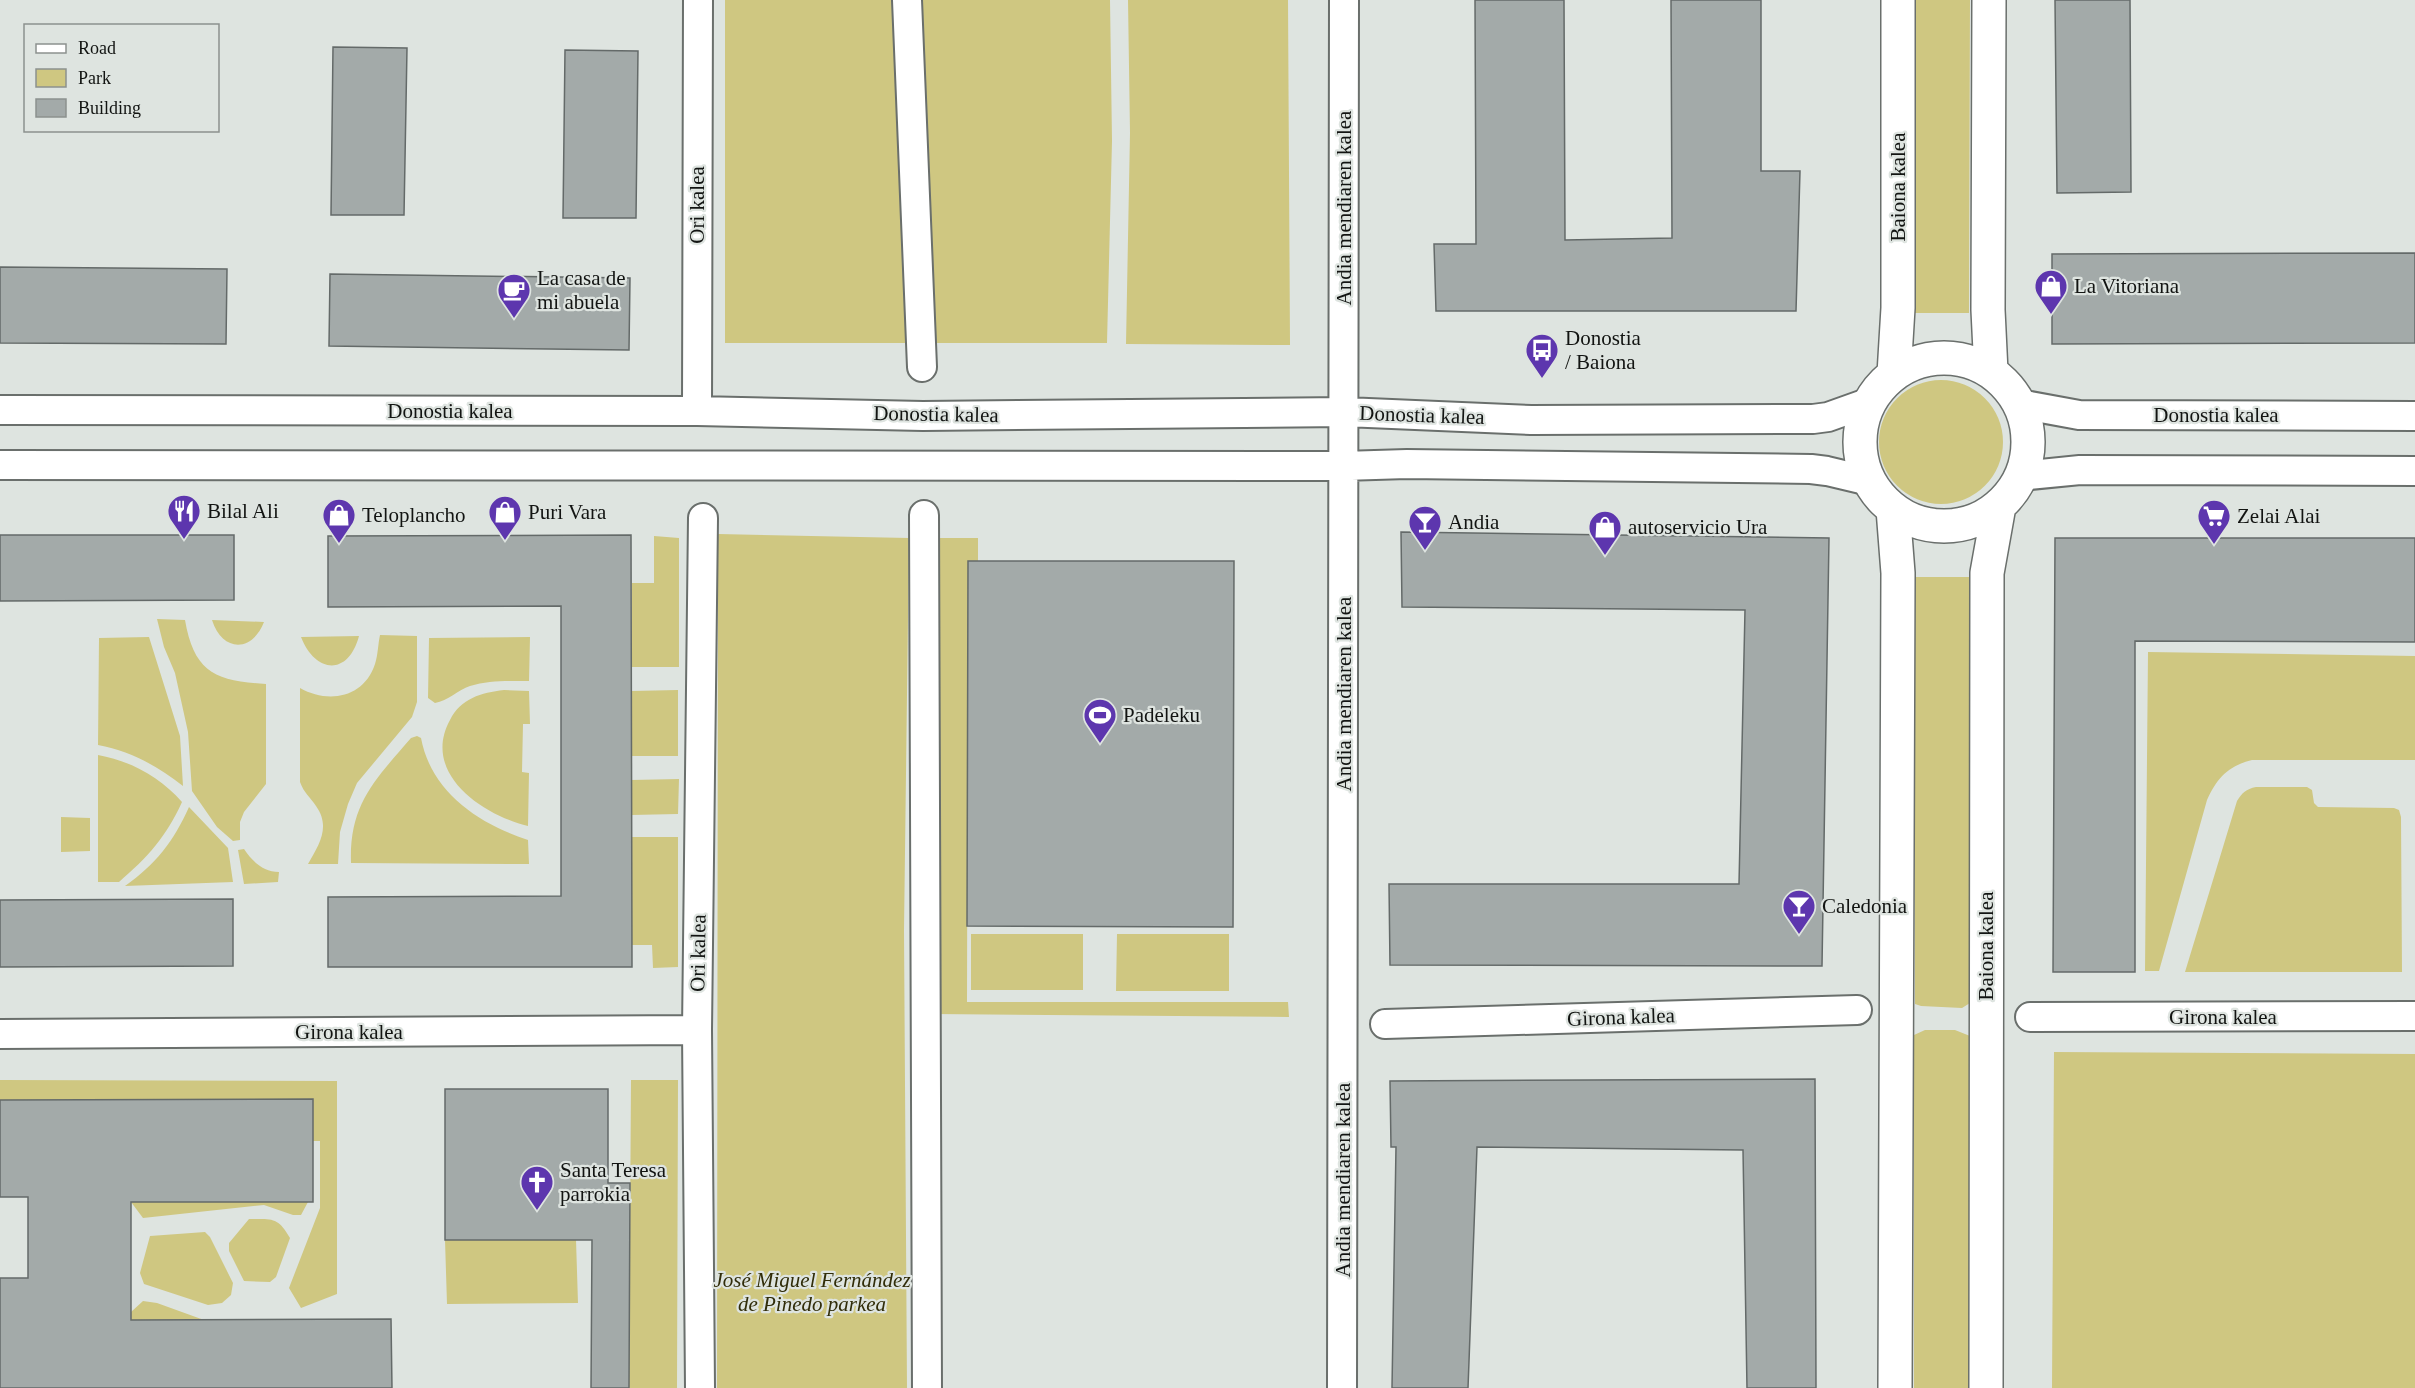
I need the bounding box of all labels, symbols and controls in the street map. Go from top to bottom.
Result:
legend [24,24,219,132]
text: Road [78,38,116,58]
text: Park [78,68,111,88]
text: Building [78,98,141,118]
street label: Andia mendiaren kalea [1332,110,1356,305]
street label: Baiona kalea [1886,132,1910,242]
street label: Ori kalea [685,166,709,244]
place label: La casa de mi abuela [537,266,626,314]
shop icon: La Vitoriana [2033,268,2069,315]
cafe icon: La casa de mi abuela [496,272,532,319]
place label: La Vitoriana [2074,274,2180,298]
place label: Donostia / Baiona [1565,326,1642,374]
bus stop icon: Donostia / Baiona [1524,332,1560,379]
street label: Donostia kalea [387,399,513,423]
street label: Donostia kalea [873,401,1000,427]
street label: Donostia kalea [1359,401,1486,429]
street label: Donostia kalea [2153,403,2279,427]
restaurant icon: Bilal Ali [166,493,202,540]
shop icon: Puri Vara [487,494,523,541]
shop icon: Teloplancho [321,497,357,544]
supermarket icon: Zelai Alai [2196,498,2232,545]
place label: Bilal Ali [207,499,279,523]
place label: Puri Vara [528,500,607,524]
place label: Teloplancho [362,503,466,527]
bar icon: Andia [1407,504,1443,551]
place label: Zelai Alai [2237,504,2321,528]
shop icon: autoservicio Ura [1587,509,1623,556]
place label: Andia [1448,510,1500,534]
place label: autoservicio Ura [1628,515,1768,539]
street label: Andia mendiaren kalea [1332,596,1356,791]
sports icon: Padeleku [1082,697,1118,744]
place label: Padeleku [1123,703,1200,727]
bar icon: Caledonia [1781,888,1817,935]
street label: Baiona kalea [1974,891,1998,1001]
place label: Caledonia [1822,894,1908,918]
street label: Ori kalea [685,913,711,992]
street label: Girona kalea [1567,1003,1676,1031]
street label: Girona kalea [2169,1005,2278,1029]
street label: Girona kalea [295,1020,404,1044]
street label: Andia mendiaren kalea [1331,1082,1355,1277]
place label: Santa Teresa parrokia [560,1158,667,1206]
church icon: Santa Teresa parrokia [519,1164,555,1211]
park label: José Miguel Fernández de Pinedo parkea [713,1268,911,1316]

